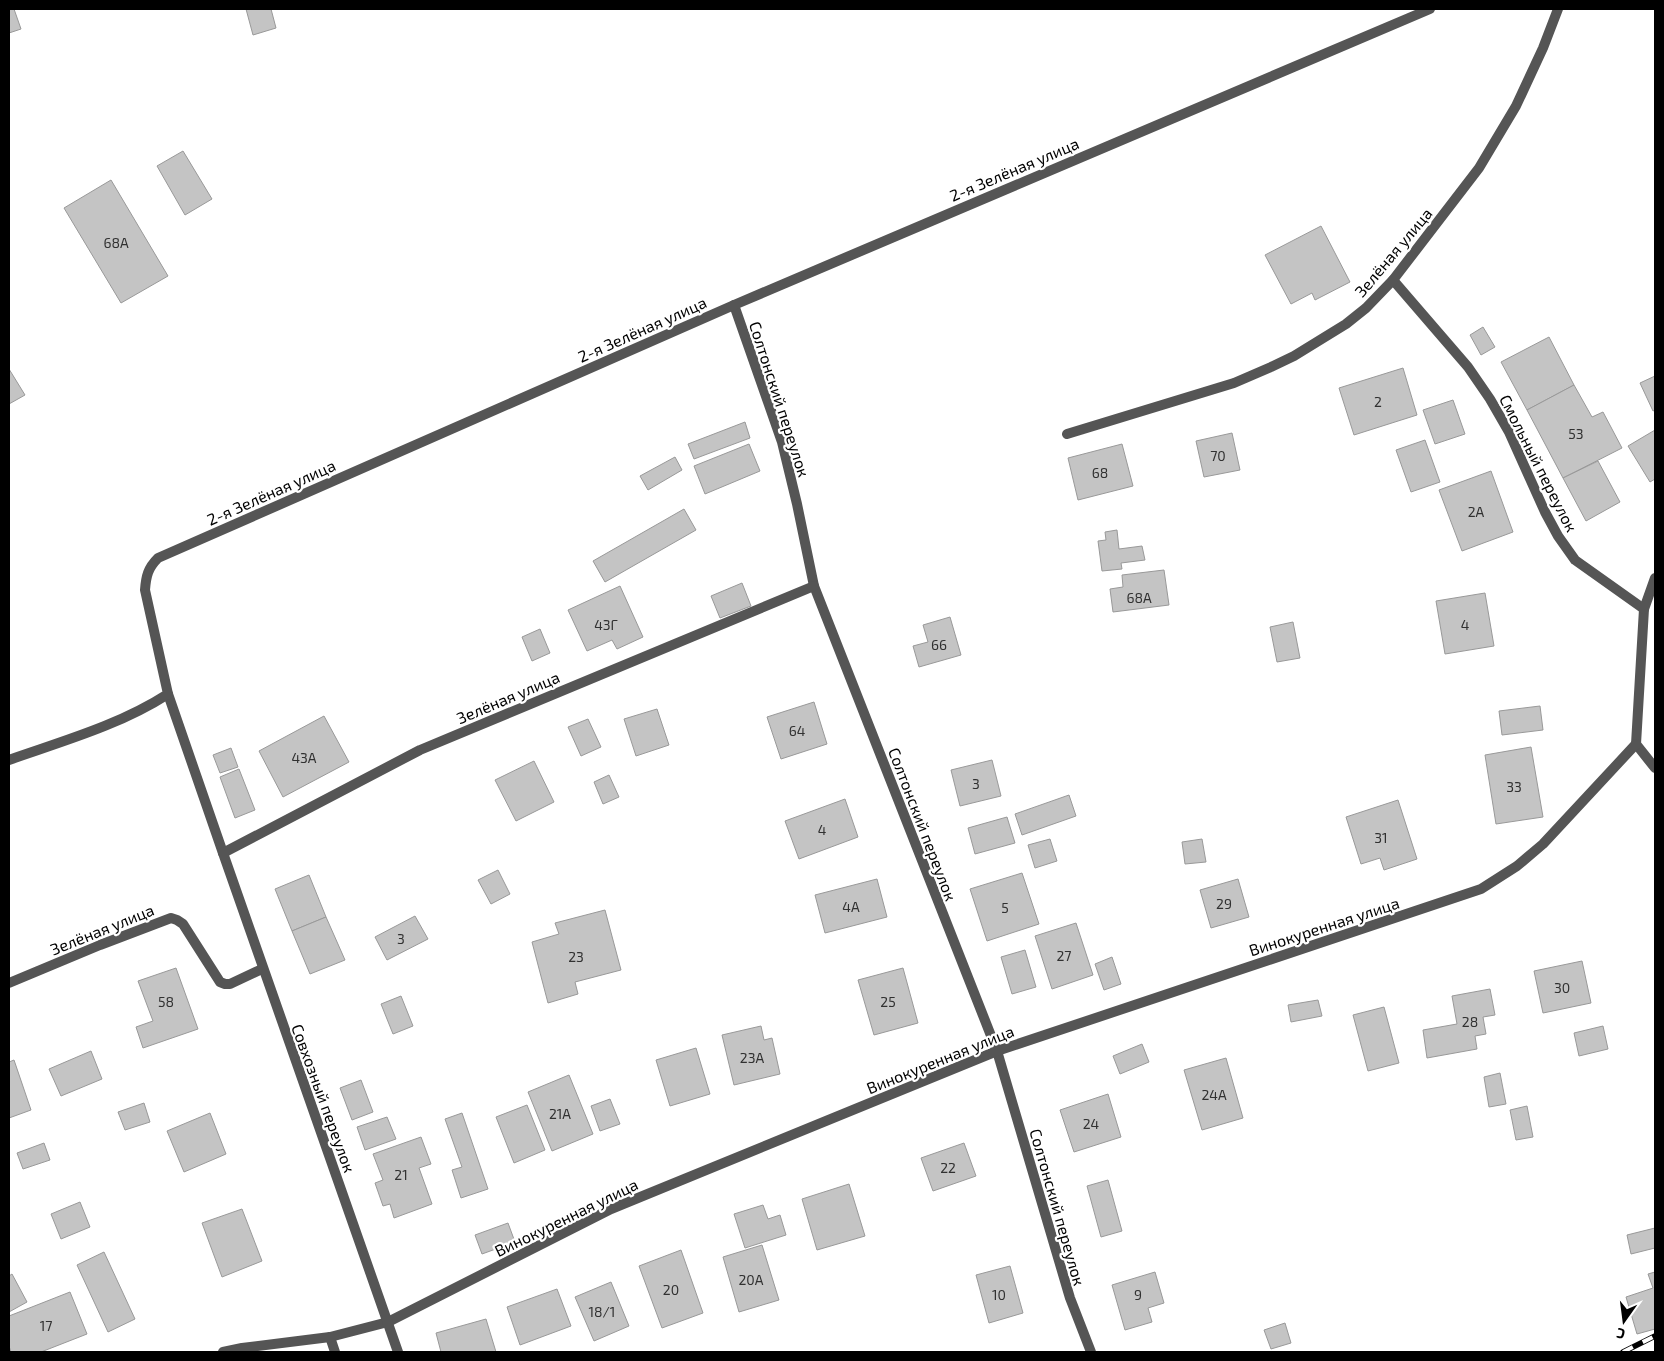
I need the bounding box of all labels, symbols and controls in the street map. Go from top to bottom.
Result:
street label: 2-я Зелёная улица [946,133,1082,206]
street label: Зелёная улица [1350,204,1436,301]
house number: 68А [103,234,129,251]
street label: 2-я Зелёная улица [575,292,710,367]
street label: Солтонский переулок [745,319,814,480]
street label: Смольный переулок [1495,391,1582,536]
house number: 2 [1374,393,1382,410]
house number: 53 [1568,425,1584,442]
house number: 70 [1210,447,1226,464]
street label: 2-я Зелёная улица [204,455,339,530]
house number: 68 [1092,464,1108,481]
house number: 2А [1468,503,1485,520]
house number: 68А [1126,589,1152,606]
house number: 43Г [594,616,618,633]
house number: 4 [1461,616,1469,633]
house number: 66 [931,636,947,653]
street label: Зелёная улица [454,667,563,728]
house number: 64 [789,722,805,739]
street label: Солтонский переулок [884,745,961,904]
house number: 43А [291,749,317,766]
house number: 3 [972,775,980,792]
house number: 33 [1506,778,1522,795]
house number: 4 [818,821,826,838]
house number: 31 [1374,829,1388,846]
street label: Винокуренная улица [1246,893,1402,960]
house number: 29 [1216,895,1232,912]
house number: 4А [842,898,860,915]
house number: 5 [1001,899,1009,916]
street label: Зелёная улица [47,900,157,959]
house number: 3 [397,930,405,947]
house number: 27 [1056,947,1072,964]
house number: 23 [568,948,584,965]
house number: 30 [1554,979,1570,996]
house number: 58 [158,993,174,1010]
house number: 25 [880,993,896,1010]
house number: 28 [1462,1013,1478,1030]
street label: Совхозный переулок [287,1021,360,1176]
street label: Винокуренная улица [864,1021,1017,1098]
house number: 23А [740,1049,764,1066]
house number: 24А [1201,1086,1227,1103]
house number: 21А [549,1105,571,1122]
house number: 24 [1083,1115,1099,1132]
street label: Солтонский переулок [1026,1126,1090,1288]
house number: 22 [940,1159,956,1176]
house number: 21 [394,1166,408,1183]
street label: Винокуренная улица [491,1174,641,1261]
house number: 20А [738,1271,764,1288]
house number: 20 [663,1281,679,1298]
house number: 10 [992,1286,1006,1303]
house number: 9 [1134,1286,1142,1303]
north arrow [1599,1296,1649,1346]
house number: 18/1 [589,1303,615,1320]
house number: 17 [40,1317,52,1334]
text: С [1615,1325,1627,1343]

